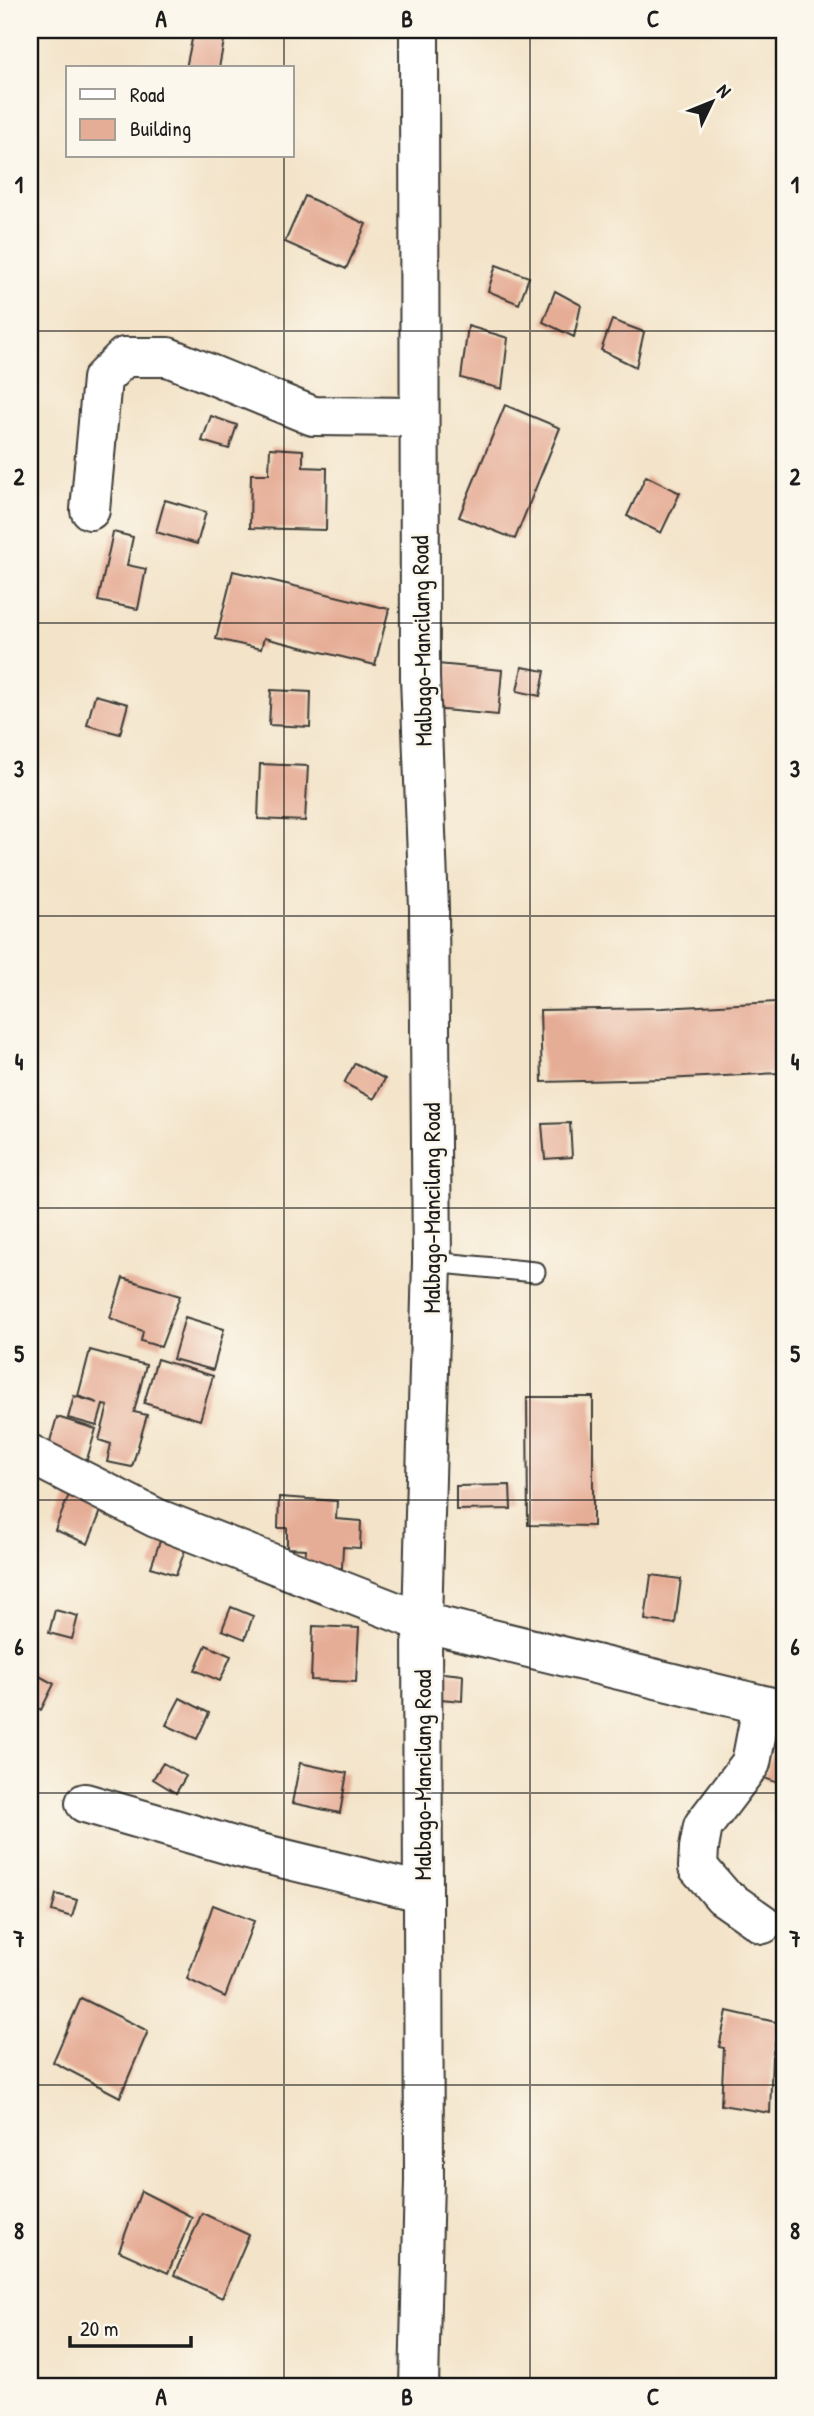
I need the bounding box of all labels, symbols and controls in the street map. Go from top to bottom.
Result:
text: A [155,3,167,34]
text: B [401,3,413,34]
text: C [647,3,659,34]
legend [66,66,294,158]
north arrow [678,66,748,136]
text: N [711,78,737,103]
text: Road [130,80,164,109]
text: Building [130,114,191,143]
text: 1 [15,169,23,200]
text: 1 [791,169,799,200]
text: 2 [14,461,25,492]
text: 2 [790,461,801,492]
street label: Malbago-Mancilang Road [403,535,439,747]
text: 3 [14,753,24,784]
text: 3 [790,753,800,784]
text: 4 [15,1046,24,1077]
text: 4 [791,1046,800,1077]
street label: Malbago-Mancilang Road [415,1103,447,1313]
text: 5 [14,1338,24,1369]
text: 5 [790,1338,800,1369]
text: 6 [14,1631,24,1662]
text: 6 [790,1631,800,1662]
street label: Malbago-Mancilang Road [406,1670,438,1880]
text: 7 [12,1923,25,1954]
text: 7 [788,1923,801,1954]
text: 8 [14,2215,24,2246]
text: 8 [790,2215,800,2246]
scale bar [70,2304,191,2348]
text: 20 m [80,2314,118,2343]
text: A [155,2381,167,2412]
text: B [401,2381,413,2412]
text: C [647,2381,659,2412]

